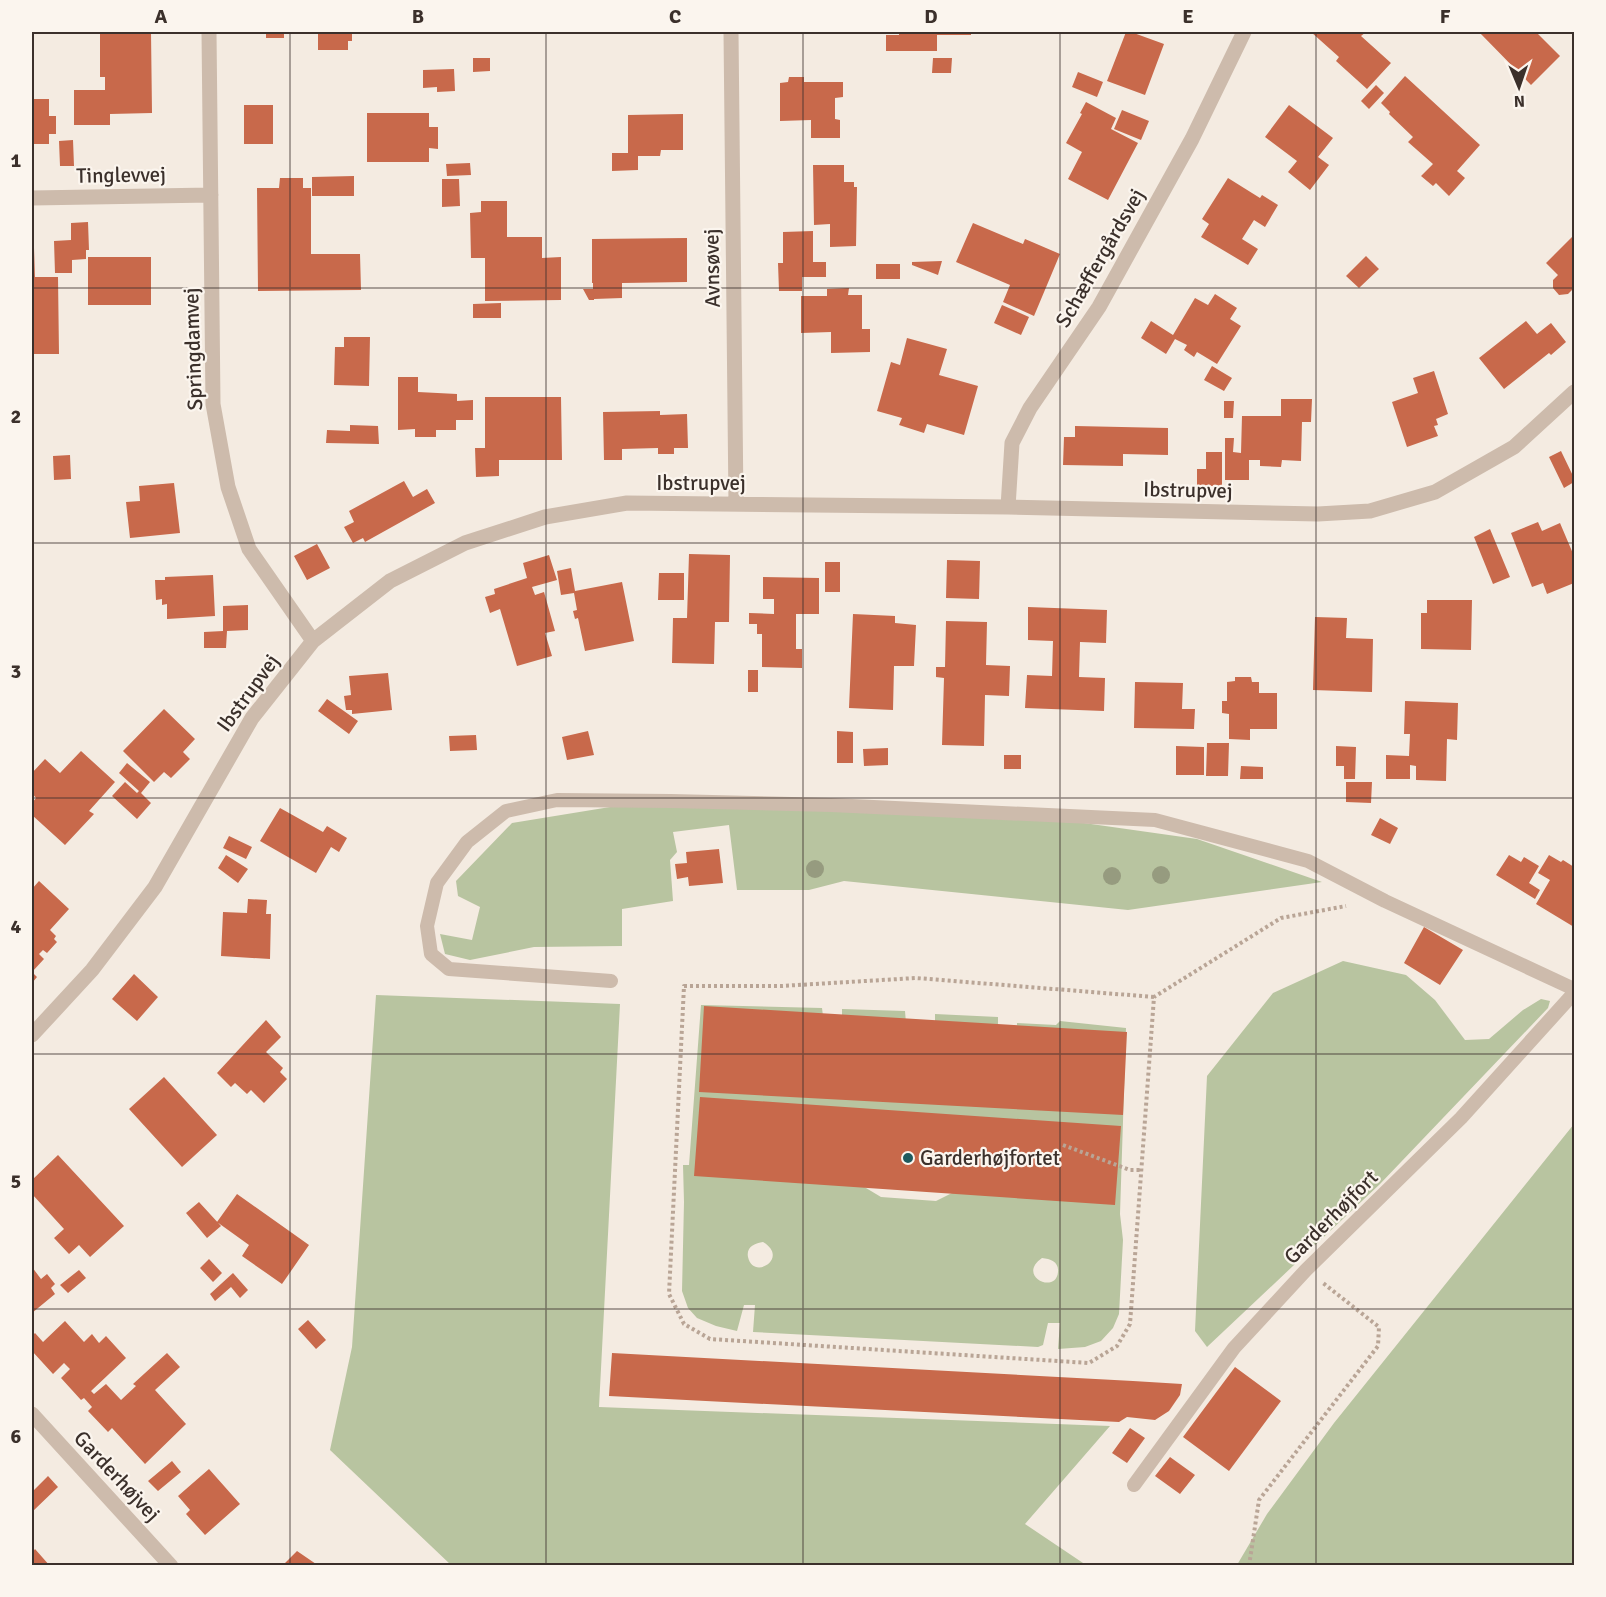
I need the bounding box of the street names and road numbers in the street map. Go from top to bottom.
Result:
street label: Tinglevvej [76,161,166,189]
street label: Schæffergårdsvej [1050,184,1150,332]
street label: Avnsøvej [698,228,726,308]
street label: Springdamvej [178,287,208,411]
street label: Ibstrupvej [656,470,746,496]
street label: Ibstrupvej [1143,476,1233,504]
street label: Ibstrupvej [211,649,285,737]
street label: Garderhøjfort [1279,1165,1383,1269]
street label: Garderhøjvej [68,1425,166,1527]

